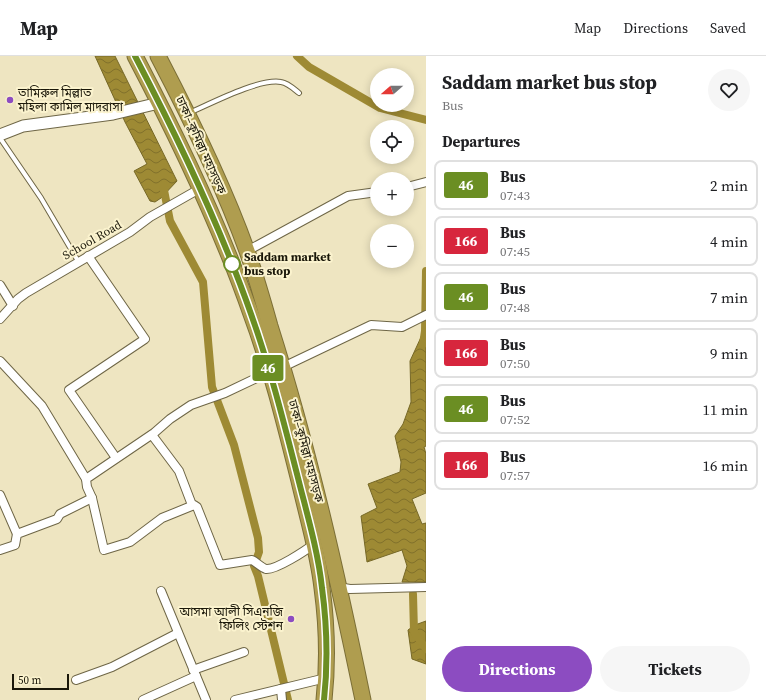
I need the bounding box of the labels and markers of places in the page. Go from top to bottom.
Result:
place label: তামিরুল মিল্লাত মহিলা কামিল মাদরাসা [17,85,124,115]
marker: তামিরুল মিল্লাত মহিলা কামিল মাদরাসা [5,95,15,105]
place label: Saddam market bus stop [244,249,331,279]
marker: Saddam market bus stop [223,255,241,273]
place label: আসমা আলী সিএনজি ফিলিং স্টেশন [178,604,284,634]
marker: আসমা আলী সিএনজি ফিলিং স্টেশন [286,614,296,624]

